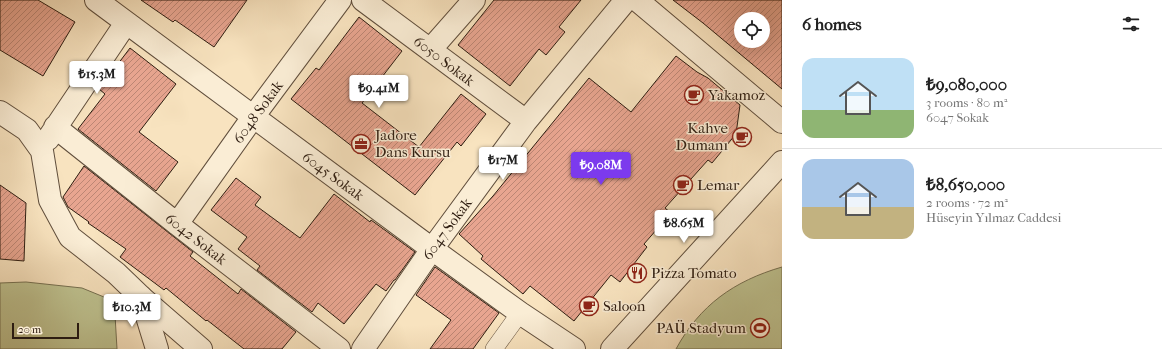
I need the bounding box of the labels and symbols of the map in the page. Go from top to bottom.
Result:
street label: 6050 Sokak [410,32,478,90]
pin: ₺15.3M [64,61,130,95]
pin: ₺9.41M [346,75,412,109]
street label: 6048 Sokak [229,77,287,147]
cafe icon: Yakamoz [683,84,705,106]
place label: Yakamoz [707,86,766,104]
place label: Kahve Dumanı [676,119,729,154]
place label: Jadore Dans Kursu [374,126,451,161]
cafe icon: Kahve Dumanı [731,126,753,148]
office icon: Jadore Dans Kursu [350,133,372,155]
pin: ₺17M [479,147,527,181]
street label: 6045 Sokak [299,148,368,205]
pin: ₺9.08M [568,152,634,186]
cafe icon: Lemar [672,174,694,196]
place label: Lemar [697,176,740,194]
street label: 6047 Sokak [418,194,476,264]
street label: 6042 Sokak [161,209,231,269]
pin: ₺8.65M [651,210,717,244]
restaurant icon: Pizza Tomato [626,262,648,284]
place label: Pizza Tomato [651,264,737,282]
pin: ₺10.3M [99,294,165,328]
cafe icon: Saloon [578,295,600,317]
place label: Saloon [603,297,646,315]
sports icon: PAÜ Stadyum [749,317,771,339]
place label: PAÜ Stadyum [656,319,747,337]
scale bar [12,321,79,340]

